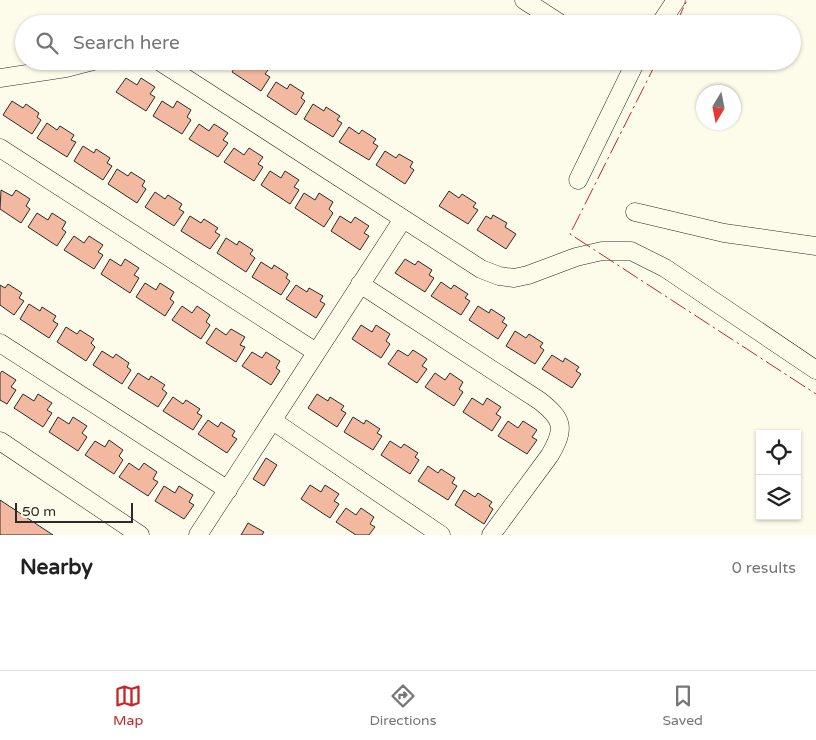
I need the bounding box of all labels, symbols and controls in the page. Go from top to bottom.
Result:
search box [15,15,801,70]
icon: search [33,29,61,57]
text: Search here [73,32,180,54]
north arrow [696,85,741,130]
map controls [756,430,801,520]
button: locate [756,430,801,475]
button: layers [756,475,801,520]
scale bar [15,500,132,523]
text: 50 m [22,503,56,520]
text: Nearby [20,555,93,580]
text: 0 results [732,558,796,578]
tab: Map [113,682,143,729]
tab: Directions [369,682,436,729]
tab: Saved [662,682,703,729]

